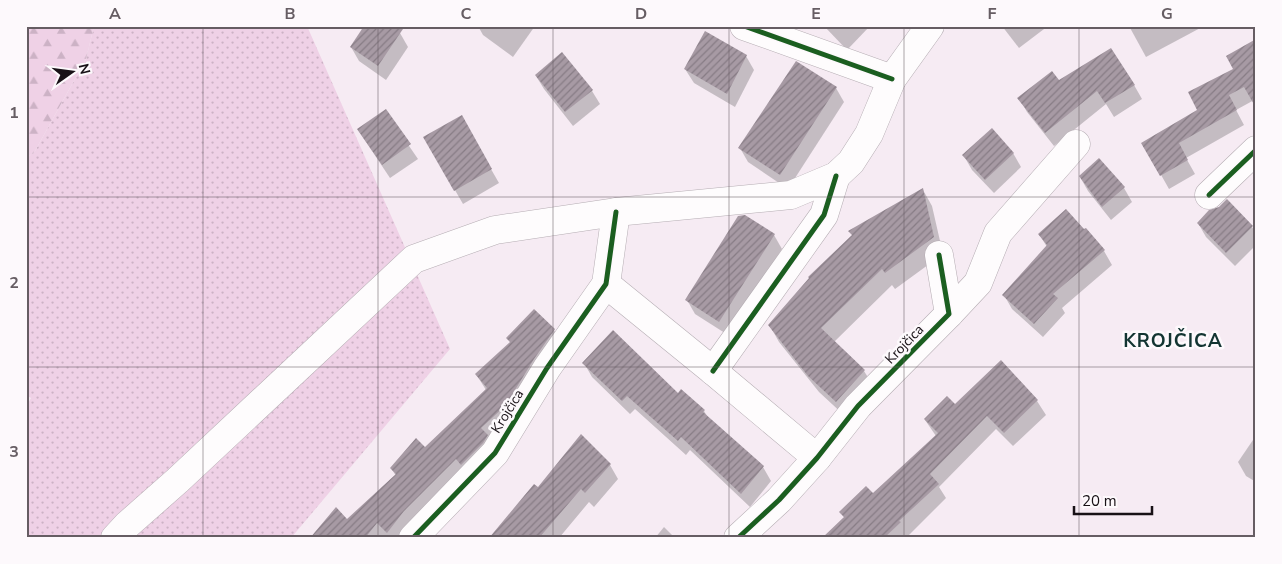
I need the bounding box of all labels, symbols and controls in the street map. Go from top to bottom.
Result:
text: A [109,3,121,25]
text: B [284,3,296,25]
text: C [461,3,472,25]
text: D [635,3,647,25]
text: E [811,3,821,25]
text: F [988,3,997,25]
text: G [1161,3,1173,25]
north arrow [48,48,98,98]
text: N [74,62,95,76]
text: 1 [9,102,19,124]
text: 2 [9,272,19,294]
street label: Krojčica [881,320,928,368]
district label: KROJČICA [1123,328,1223,354]
street label: Krojčica [487,386,528,437]
text: 3 [9,441,19,463]
scale bar [1074,484,1152,516]
text: 20 m [1082,491,1117,511]

